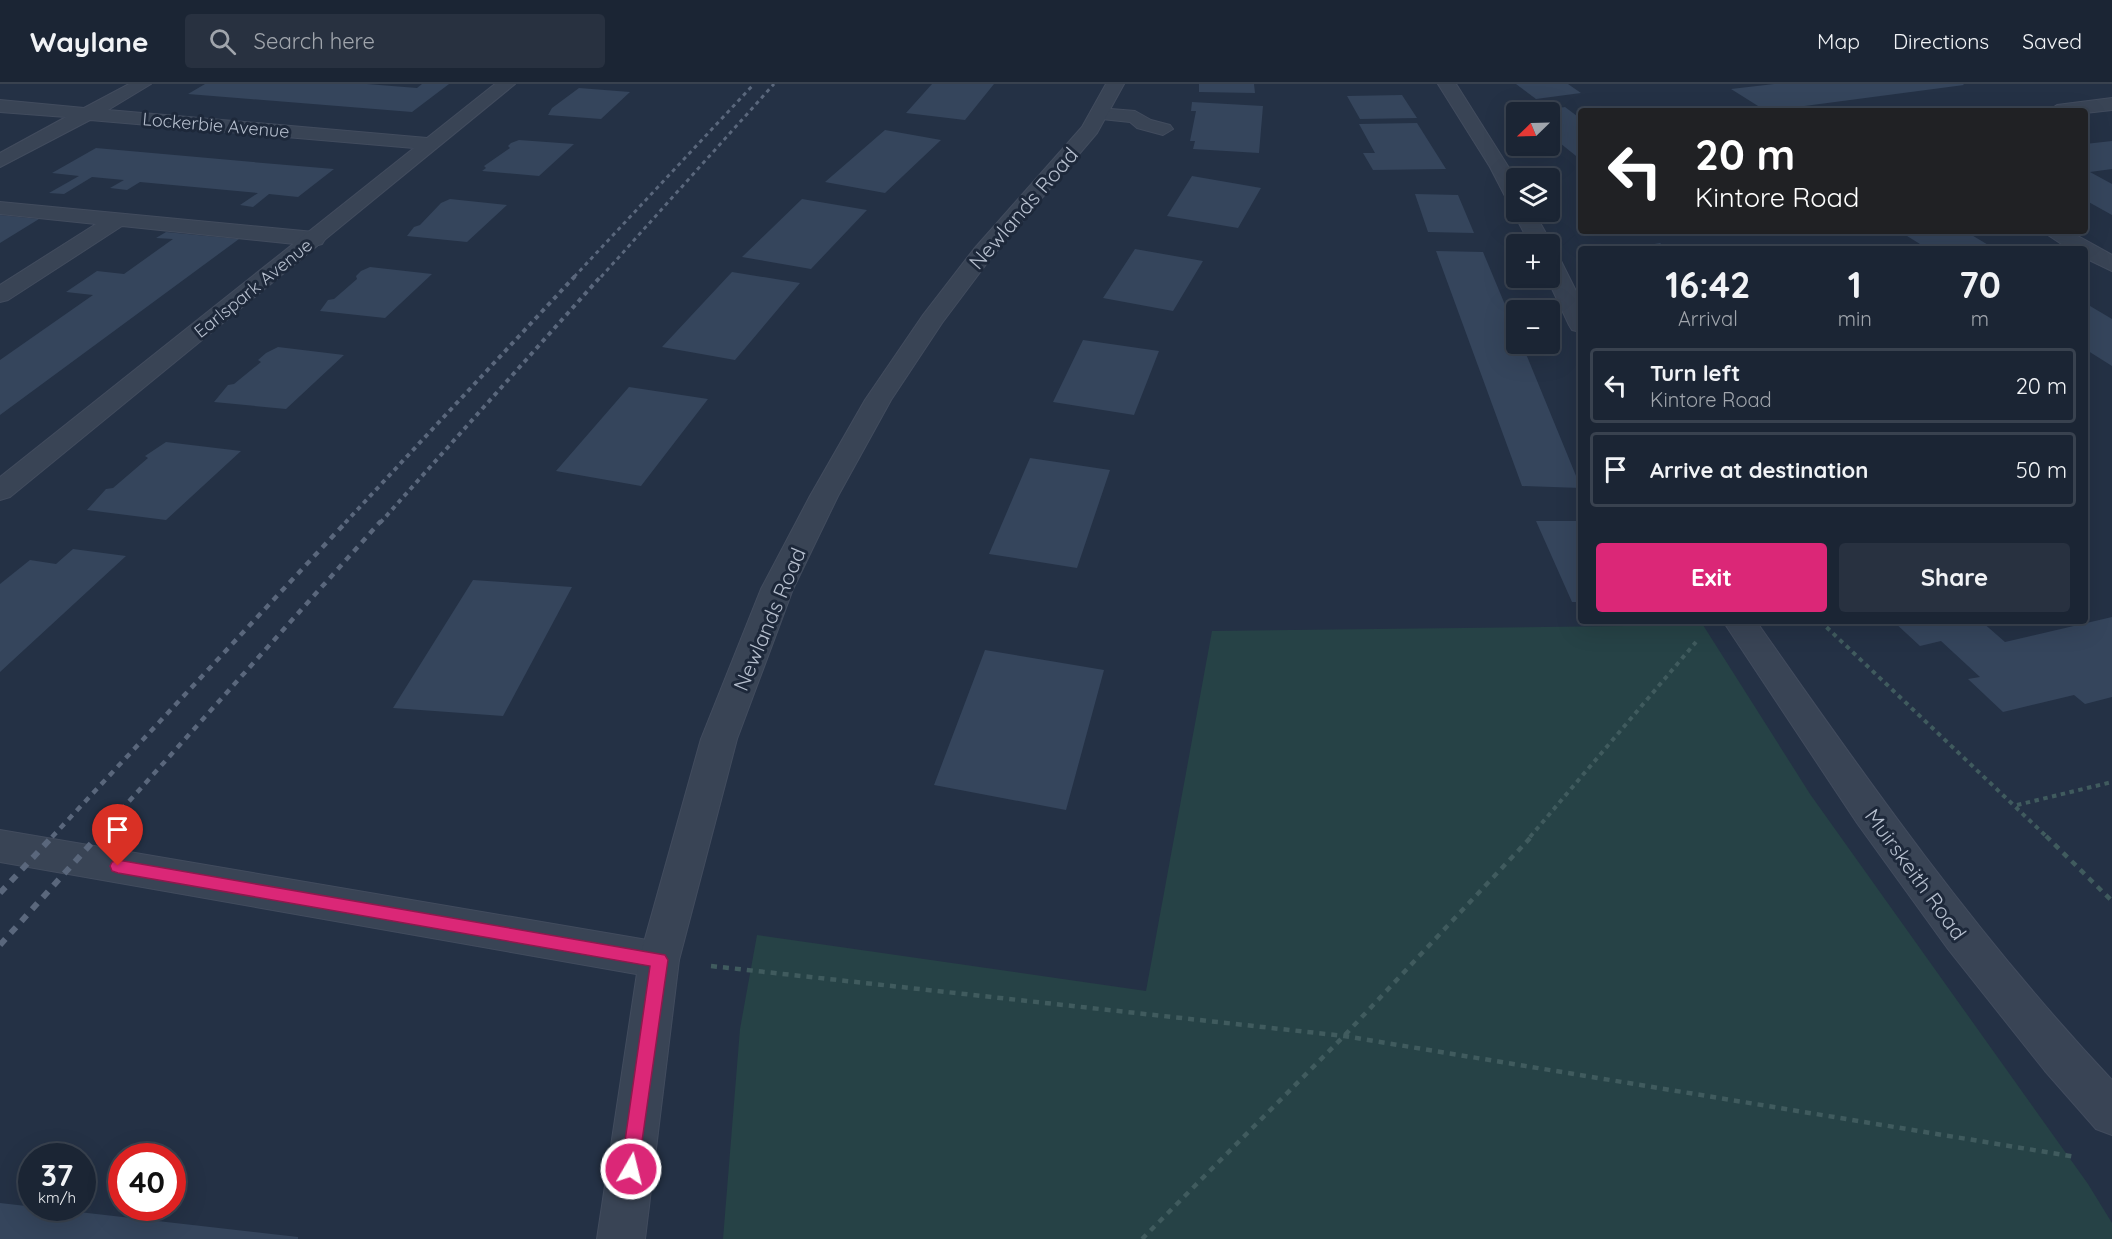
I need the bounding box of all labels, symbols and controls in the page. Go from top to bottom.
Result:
search box [185,14,605,68]
text: Waylane [30,24,149,59]
icon: search [206,25,239,58]
text: Search here [254,27,375,55]
text: Map [1817,28,1860,54]
text: Directions [1893,28,1989,54]
text: Saved [2022,28,2082,54]
north arrow [1506,102,1560,156]
map controls [1506,102,1560,354]
street label: Lockerbie Avenue [142,107,290,143]
text: 20 m [1695,128,1795,181]
icon: left [1596,132,1674,210]
street label: Newlands Road [963,142,1083,274]
button: layers [1506,168,1560,222]
text: Kintore Road [1695,180,1859,214]
street label: Earlspark Avenue [189,233,317,343]
button: + [1506,234,1560,288]
text: 16:42 [1665,262,1751,307]
text: 1 [1848,262,1862,307]
text: 70 [1959,262,2001,307]
button: − [1506,300,1560,354]
text: Arrival [1678,306,1738,331]
text: min [1838,306,1872,331]
text: m [1971,306,1989,331]
text: Turn left [1650,359,1740,387]
icon: left [1599,369,1632,402]
text: 20 m [2016,372,2067,400]
text: Kintore Road [1650,387,1772,412]
icon: arrive [1599,453,1632,486]
text: Arrive at destination [1650,456,1868,484]
text: 50 m [2016,456,2067,484]
street label: Newlands Road [727,543,811,695]
button: Exit [1596,543,1827,612]
button: Share [1839,543,2070,612]
street label: Muirskeith Road [1860,803,1972,945]
pin [92,804,143,866]
icon: arrive [101,813,134,846]
position arrow [599,1137,663,1201]
speed limit sign: 40 [108,1143,186,1221]
text: 37 [41,1156,73,1194]
text: km/h [38,1188,76,1207]

